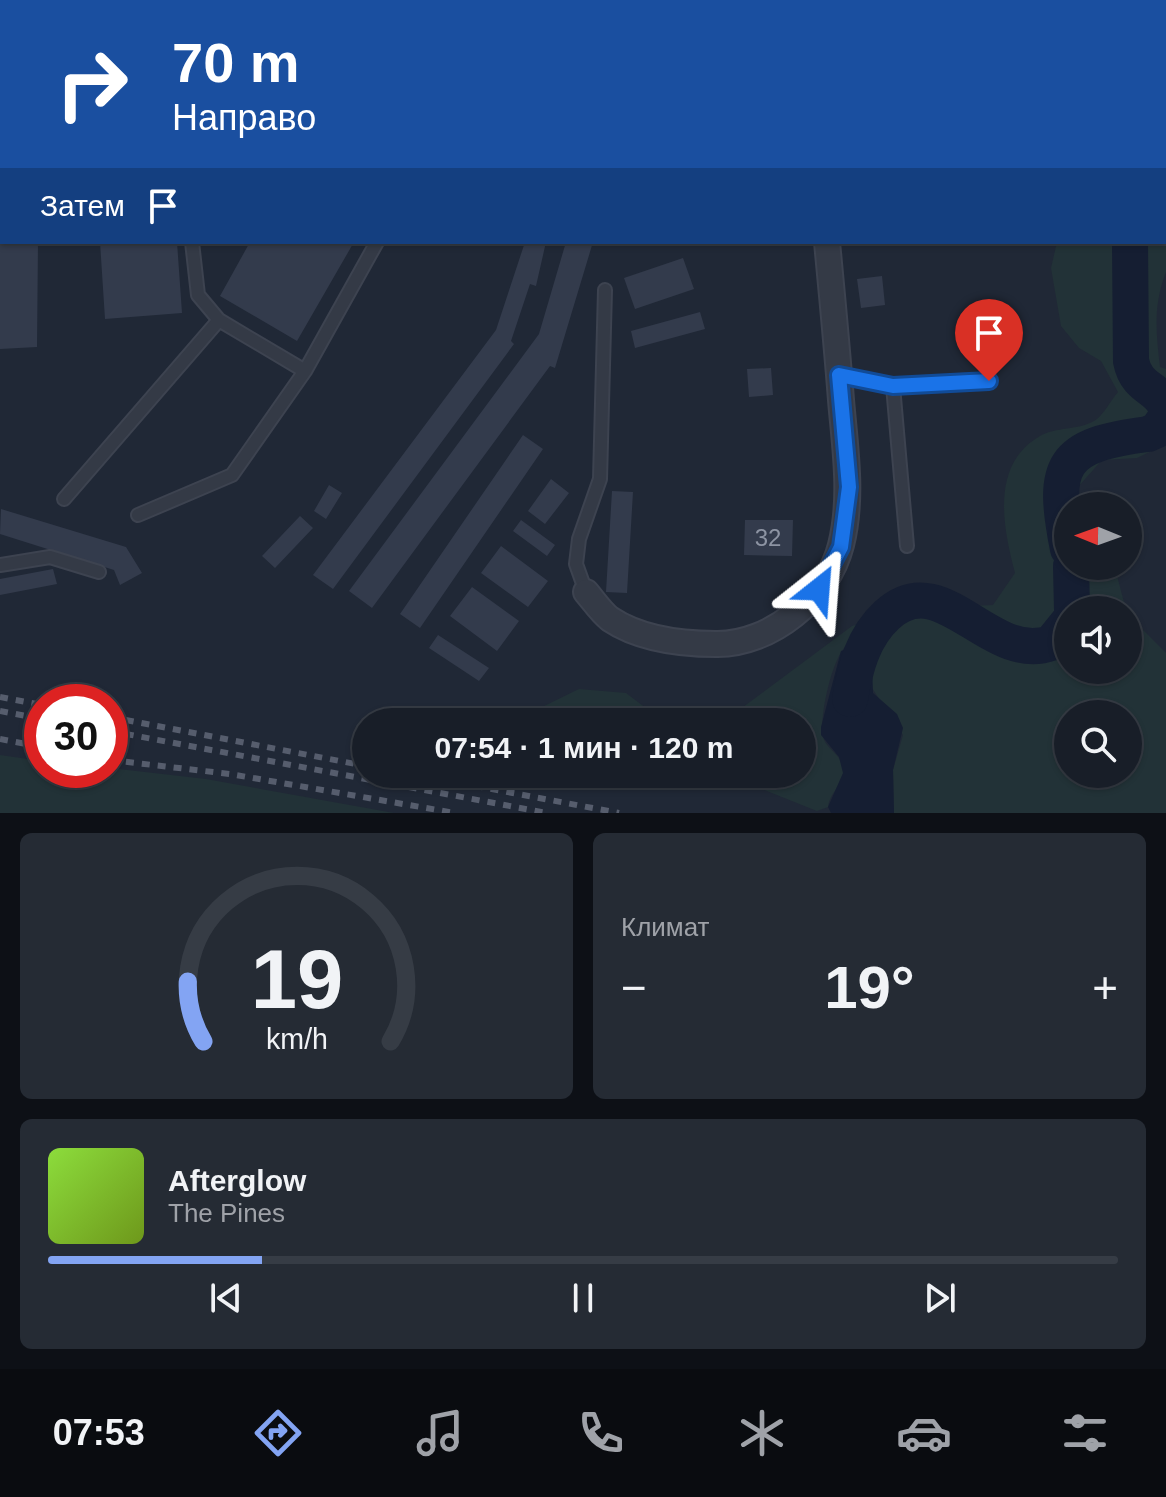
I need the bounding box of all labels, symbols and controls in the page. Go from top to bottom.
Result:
text: 70 m [172,31,300,94]
icon: right [40,32,144,136]
text: Направо [172,97,316,138]
icon: arrive [141,184,185,228]
text: Затем [40,189,125,222]
pin [955,299,1023,381]
icon: arrive [967,311,1011,355]
north arrow [1054,492,1142,580]
map controls [1054,492,1142,788]
house number: 32 [755,524,781,551]
position arrow [777,547,861,631]
button: sound [1054,596,1142,684]
speed limit sign: 30 [24,684,128,788]
button: search [1054,700,1142,788]
text: 07:54 · 1 мин · 120 m [435,731,733,764]
text: Климат [621,912,710,942]
text: 19 [250,933,343,1026]
text: 19° [824,954,915,1021]
text: − [621,963,647,1012]
text: + [1092,963,1118,1012]
text: km/h [266,1023,327,1055]
text: Afterglow [168,1164,306,1197]
text: The Pines [168,1198,285,1228]
icon: previous [204,1276,248,1320]
icon: pause [561,1276,605,1320]
icon: next [918,1276,962,1320]
icon: directions [250,1405,306,1461]
icon: music [412,1405,468,1461]
icon: phone [573,1405,629,1461]
icon: climate [734,1405,790,1461]
icon: car [896,1405,952,1461]
icon: filters [1057,1405,1113,1461]
text: 07:53 [53,1412,145,1453]

